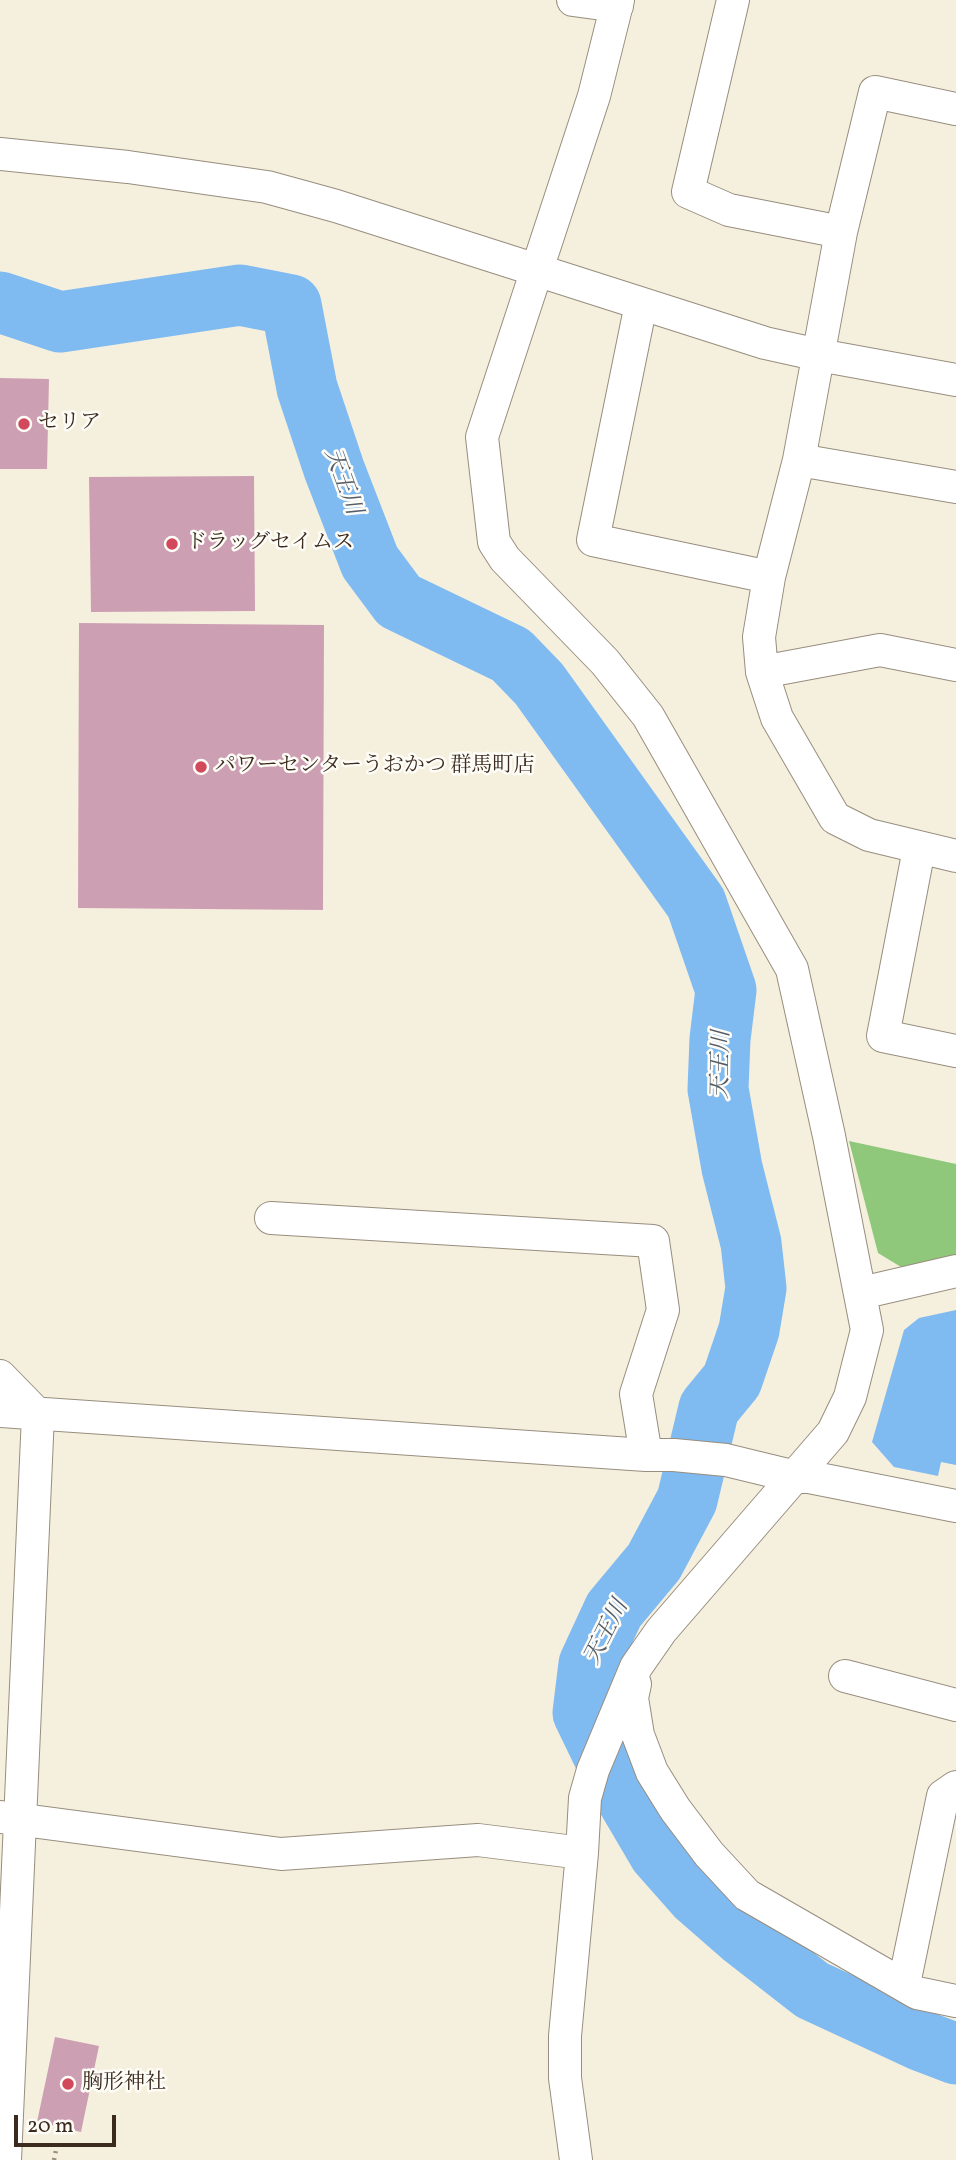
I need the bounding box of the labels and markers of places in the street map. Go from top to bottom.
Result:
place label: セリア [38,411,101,437]
marker: セリア [16,416,32,432]
place label: ドラッグセイムス [186,531,354,557]
marker: ドラッグセイムス [164,536,180,552]
place label: パワーセンターうおかつ 群馬町店 [215,754,534,780]
marker: パワーセンターうおかつ 群馬町店 [193,759,209,775]
place label: 胸形神社 [82,2071,166,2097]
marker: 胸形神社 [60,2076,76,2092]

